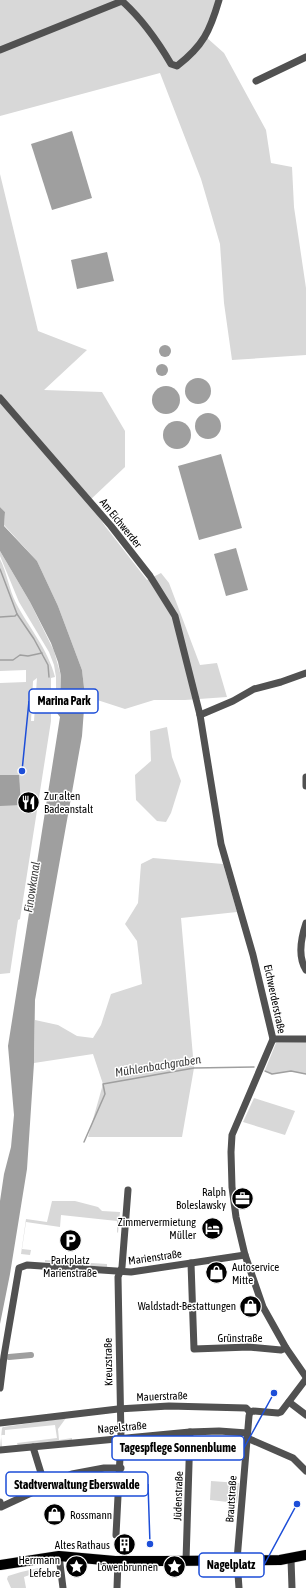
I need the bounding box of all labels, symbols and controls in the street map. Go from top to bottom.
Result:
street label: Am Eichwerder [98,496,145,551]
callout: Marina Park [29,689,98,713]
text: Marina Park [37,694,91,708]
restaurant icon: Zur alten Badeanstalt [15,789,41,815]
place label: Zur alten Badeanstalt [44,790,93,815]
water label: Finowkanal [21,861,43,913]
street label: Eichwerderstraße [262,963,288,1035]
water label: Mühlenbachgraben [114,1052,202,1080]
office icon: Ralph Boleslawsky [229,1185,255,1211]
place label: Ralph Boleslawsky [176,1186,226,1211]
hotel icon: Zimmervermietung Müller [199,1215,225,1241]
place label: Zimmervermietung Müller [118,1216,197,1241]
parking icon: Parkplatz Marienstraße [57,1227,83,1253]
street label: Marienstraße [127,1247,183,1267]
place label: Parkplatz Marienstraße [43,1254,97,1279]
shop icon: Autoservice Mitte [204,1260,230,1286]
place label: Autoservice Mitte [232,1261,279,1286]
shop icon: Waldstadt-Bestattungen [238,1293,264,1319]
place label: Waldstadt-Bestattungen [138,1300,236,1312]
street label: Grünstraße [217,1332,263,1344]
street label: Kreuzstraße [102,1338,114,1386]
street label: Mauerstraße [136,1389,188,1403]
street label: Nagelstraße [97,1419,147,1435]
callout: Tagespflege Sonnenblume [112,1436,244,1460]
text: Tagespflege Sonnenblume [120,1441,237,1455]
street label: Jüdenstraße [171,1471,185,1521]
callout: Stadtverwaltung Eberswalde [6,1472,148,1496]
street label: Brautstraße [223,1475,239,1523]
text: Stadtverwaltung Eberswalde [14,1478,140,1492]
shop icon: Rossmann [41,1502,67,1528]
place label: Rossmann [70,1509,112,1521]
building icon: Altes Rathaus [112,1532,138,1558]
place label: Altes Rathaus [55,1539,110,1551]
place icon: Herrmann Lefebre [63,1553,89,1579]
callout: Nagelplatz [199,1553,264,1577]
place label: Herrmann Lefebre [18,1554,60,1579]
place icon: Löwenbrunnen [161,1554,187,1580]
text: Nagelplatz [207,1558,256,1572]
place label: Löwenbrunnen [97,1561,158,1573]

